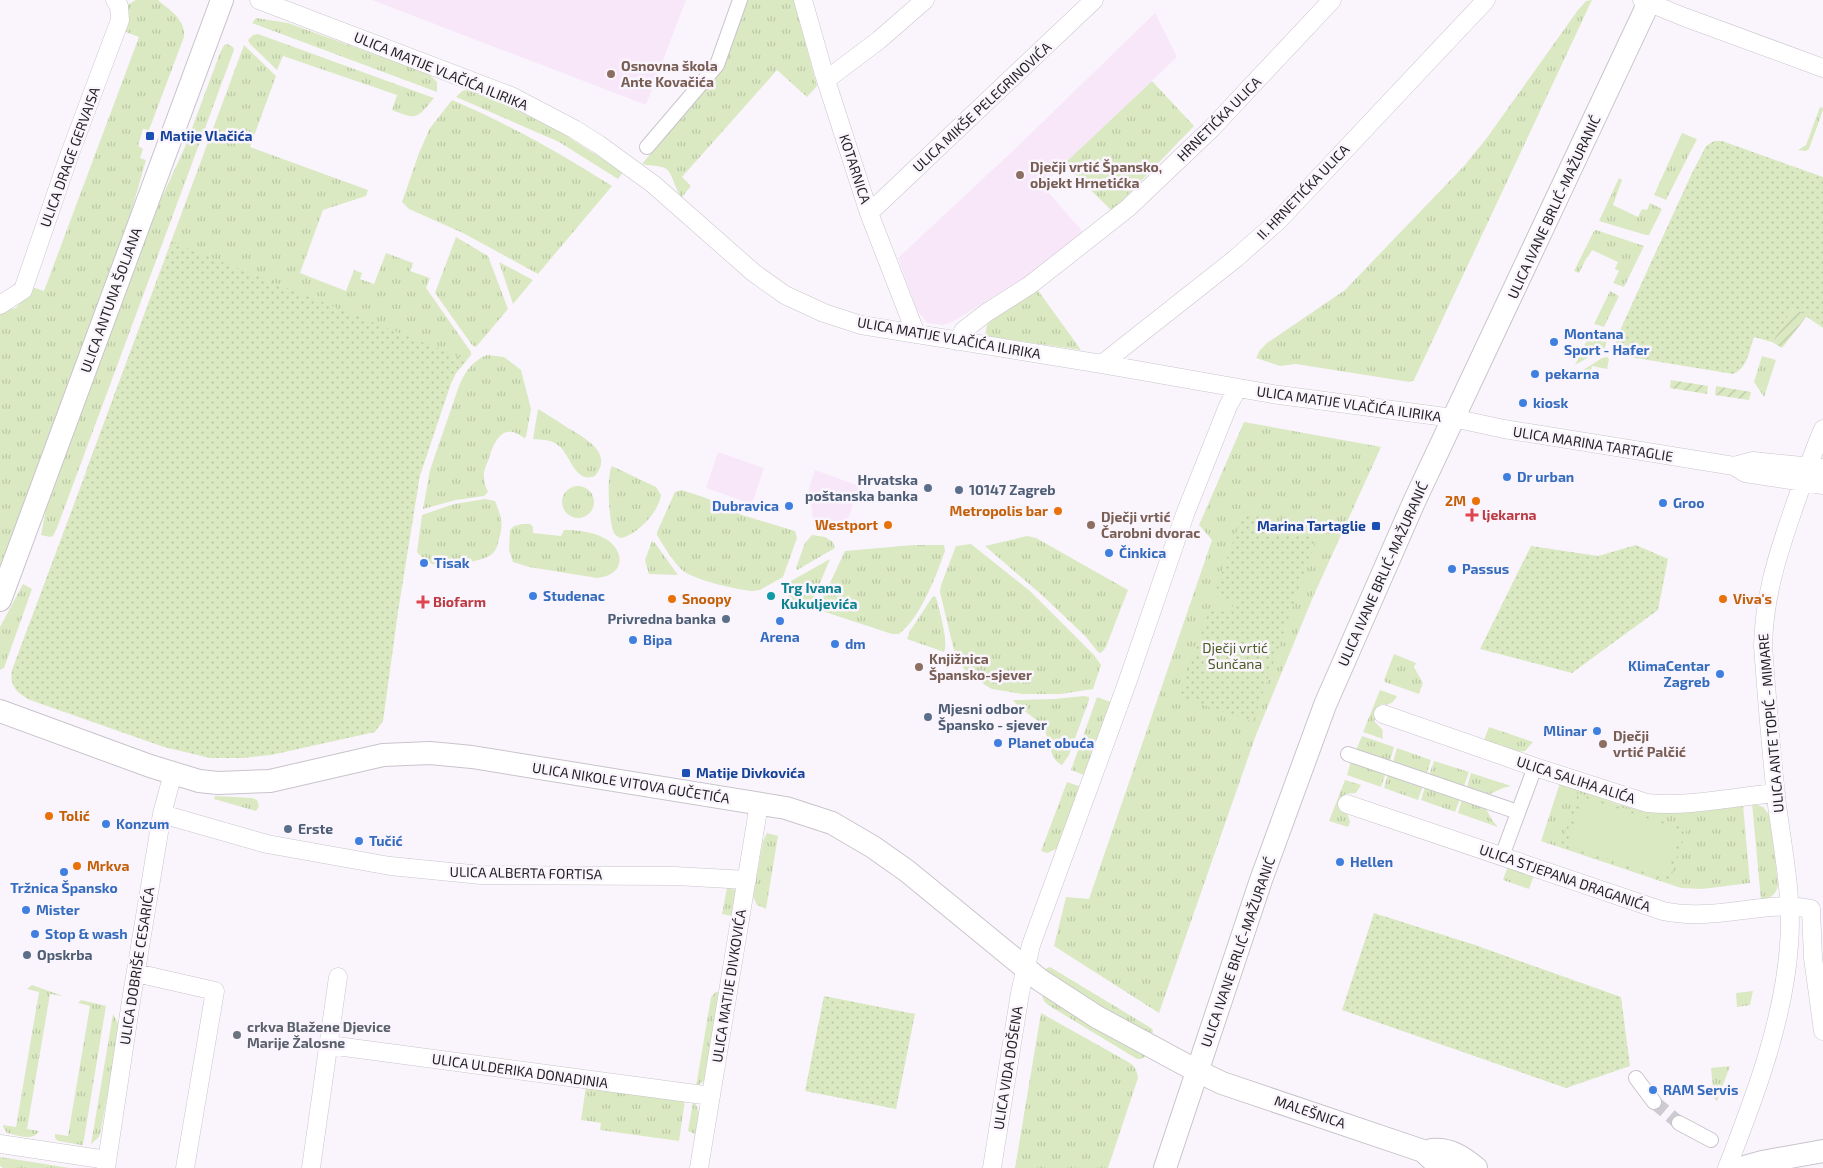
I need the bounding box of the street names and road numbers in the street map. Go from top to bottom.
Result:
street label: ULICA MATIJE VLAČIĆA ILIRIKA [352,28,531,113]
street label: ULICA MIKŠE PELEGRINOVIĆA [909,38,1055,175]
street label: HRNETIĆKA ULICA [1173,73,1265,164]
street label: ULICA DRAGE GERVAISA [36,84,103,229]
street label: ULICA IVANE BRLIĆ-MAŽURANIĆ [1504,112,1604,301]
street label: KOTARNICA [836,132,875,206]
street label: II. HRNETIĆKA ULICA [1253,140,1353,243]
street label: ULICA ANTUNA ŠOLJANA [76,225,145,375]
street label: ULICA MATIJE VLAČIĆA ILIRIKA [856,313,1043,362]
street label: ULICA MATIJE VLAČIĆA ILIRIKA [1256,382,1443,425]
street label: ULICA MARINA TARTAGLIE [1512,422,1675,465]
street label: ULICA IVANE BRLIĆ-MAŽURANIĆ [1334,479,1431,669]
street label: ULICA ANTE TOPIĆ - MIMARE [1754,633,1787,813]
street label: ULICA SALIHA ALIĆA [1515,752,1638,807]
street label: ULICA NIKOLE VITOVA GUČETIĆA [531,758,731,807]
street label: ULICA STJEPANA DRAGANIĆA [1477,840,1653,915]
street label: ULICA IVANE BRLIĆ-MAŽURANIĆ [1197,854,1278,1049]
street label: ULICA ALBERTA FORTISA [450,863,603,882]
street label: ULICA DOBRIŠE CESARIĆA [116,886,157,1046]
street label: ULICA MATIJE DIVKOVIĆA [708,908,749,1064]
street label: ULICA VIDA DOŠENA [989,1004,1026,1131]
street label: ULICA ULDERIKA DONADINIA [431,1050,610,1091]
street label: MALEŠNICA [1272,1091,1348,1132]

